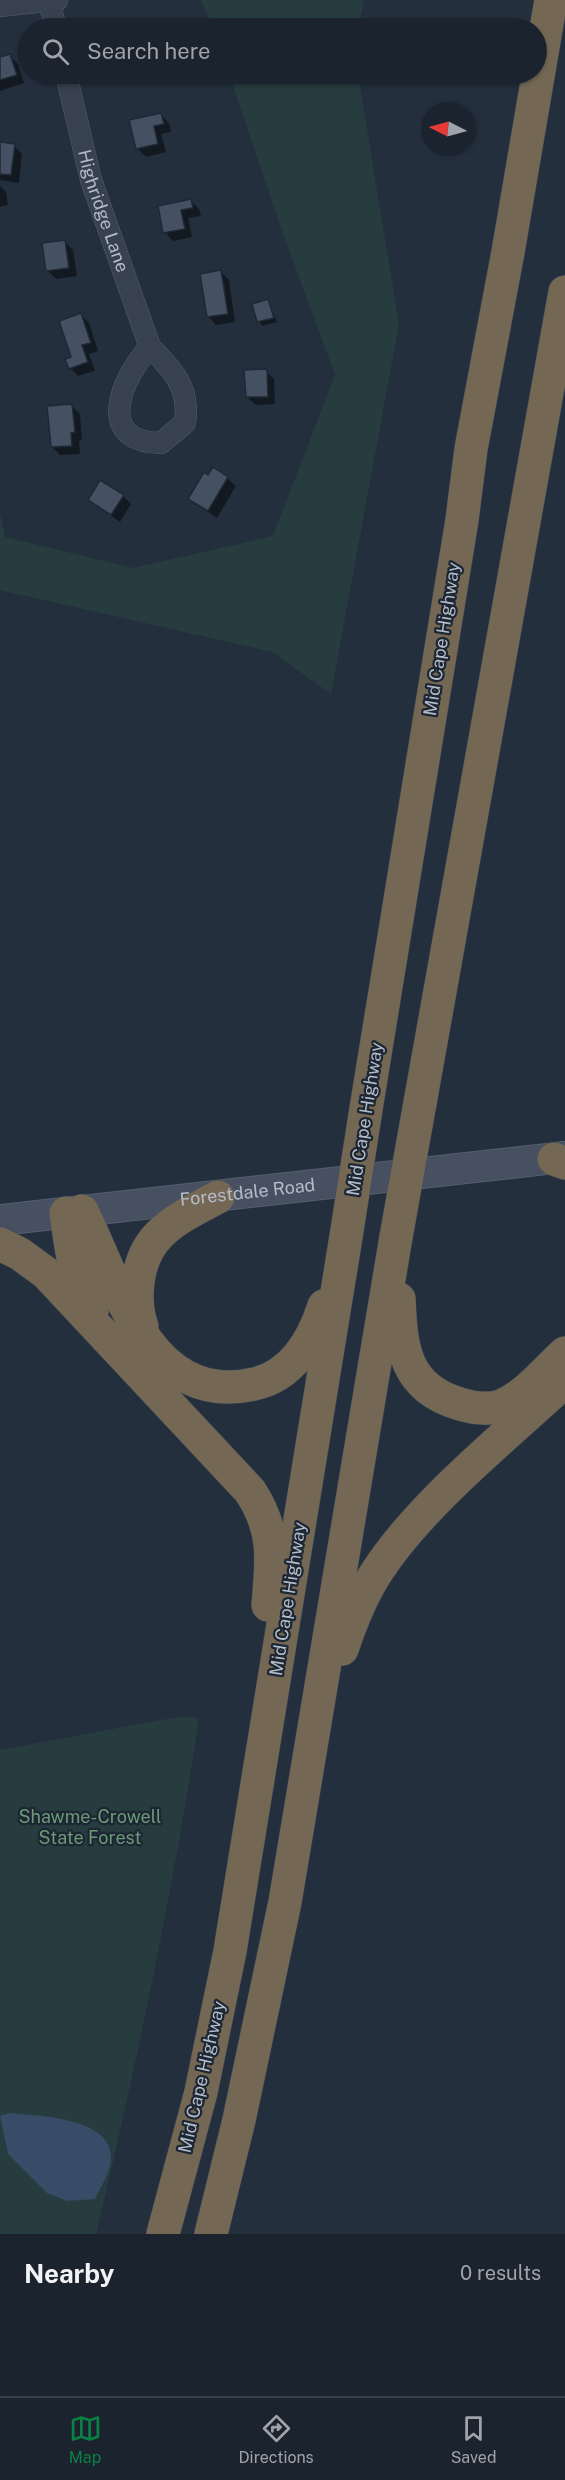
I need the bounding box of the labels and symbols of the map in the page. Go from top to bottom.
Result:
north arrow [421,102,475,156]
street label: Highridge Lane [74,147,134,275]
street label: Mid Cape Highway [419,560,464,717]
street label: Mid Cape Highway [342,1040,387,1197]
street label: Forestdale Road [179,1174,316,1210]
street label: Mid Cape Highway [265,1520,310,1677]
park label: Shawme-Crowell State Forest [19,1806,161,1848]
street label: Mid Cape Highway [174,1998,229,2155]

